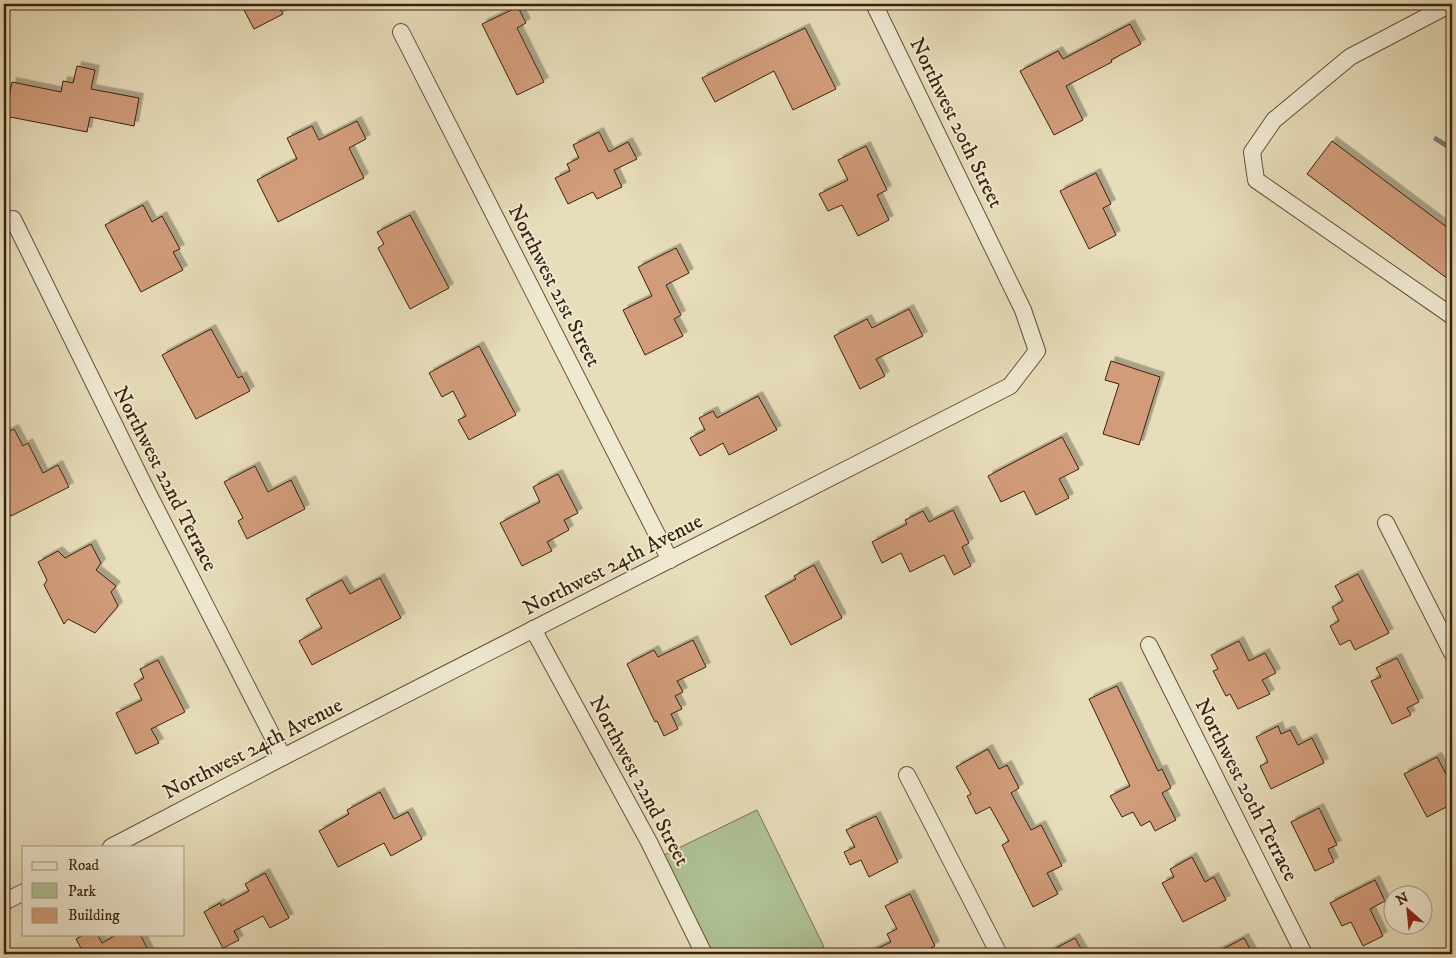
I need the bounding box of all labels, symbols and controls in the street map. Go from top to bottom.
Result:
street label: Northwest 20th Street [903,34,1009,213]
street label: Northwest 21st Street [502,201,606,372]
street label: Northwest 22nd Terrace [107,382,223,576]
street label: Northwest 24th Avenue [519,508,707,622]
street label: Northwest 22nd Street [583,691,695,871]
street label: Northwest 24th Avenue [159,692,347,806]
street label: Northwest 20th Terrace [1189,694,1303,886]
legend [22,846,185,936]
text: Road [68,856,100,875]
text: Park [68,882,97,901]
north arrow [1384,886,1434,936]
text: N [1393,888,1412,910]
text: Building [68,906,120,925]

